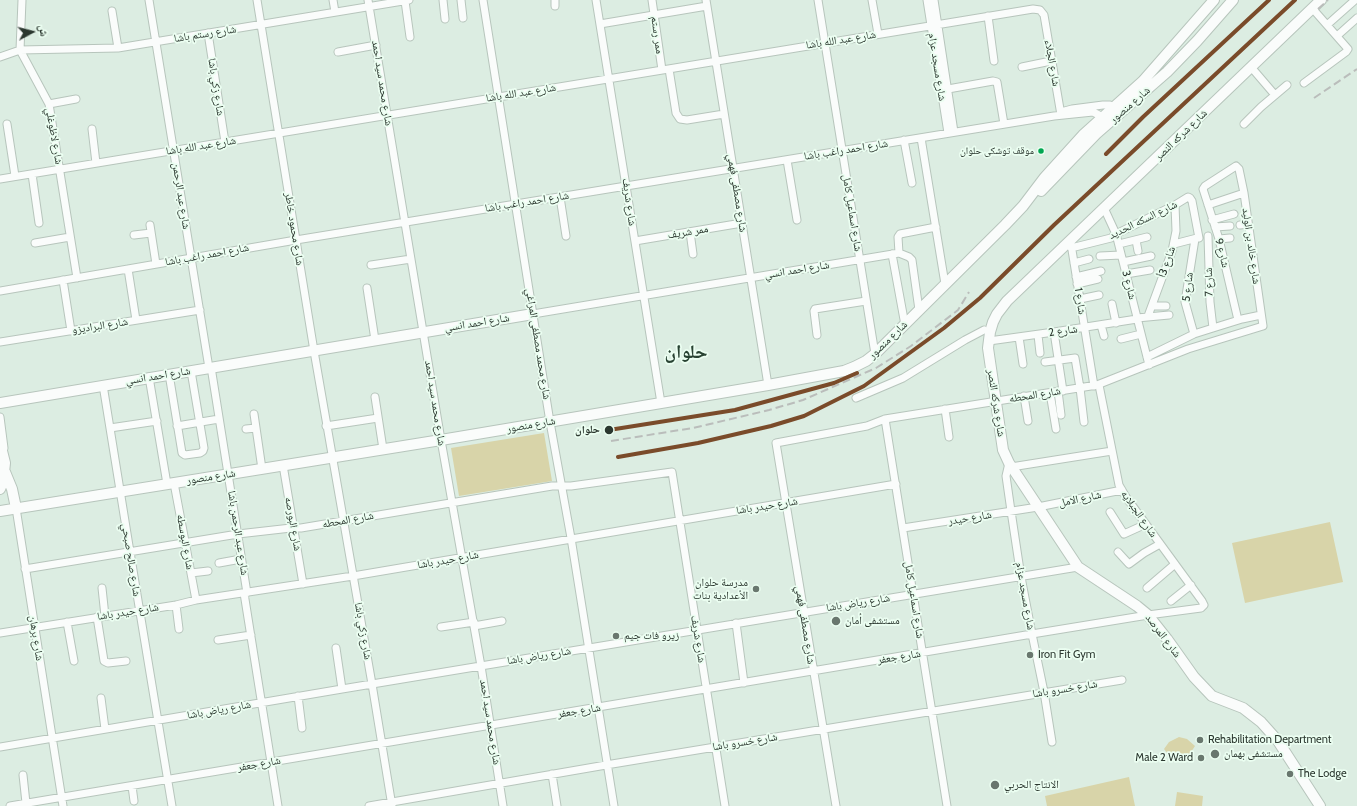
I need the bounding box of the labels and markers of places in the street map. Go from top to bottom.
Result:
place label: موقف توشكى حلوان [960,145,1034,157]
marker: موقف توشكى حلوان [1036,146,1046,156]
place label: حلوان [575,423,600,437]
marker: حلوان [603,424,615,436]
place label: مدرسة حلوان الأعدادية بنات [693,576,748,602]
marker: مدرسة حلوان الأعدادية بنات [751,584,761,594]
place label: مستشفى أمان [845,614,900,628]
marker: مستشفى أمان [830,615,842,627]
place label: زيرو فات جيم [624,629,679,643]
marker: زيرو فات جيم [611,631,621,641]
place label: Iron Fit Gym [1038,648,1095,662]
marker: Iron Fit Gym [1025,650,1035,660]
place label: Rehabilitation Department [1208,733,1331,747]
marker: Rehabilitation Department [1195,735,1205,745]
place label: مستشفى بهمان [1224,747,1283,761]
marker: مستشفى بهمان [1209,748,1221,760]
place label: Male 2 Ward [1135,751,1193,765]
marker: Male 2 Ward [1196,753,1206,763]
place label: The Lodge [1298,767,1347,781]
marker: The Lodge [1285,769,1295,779]
place label: الانتاج الحربي [1004,778,1059,792]
marker: الانتاج الحربي [989,779,1001,791]

